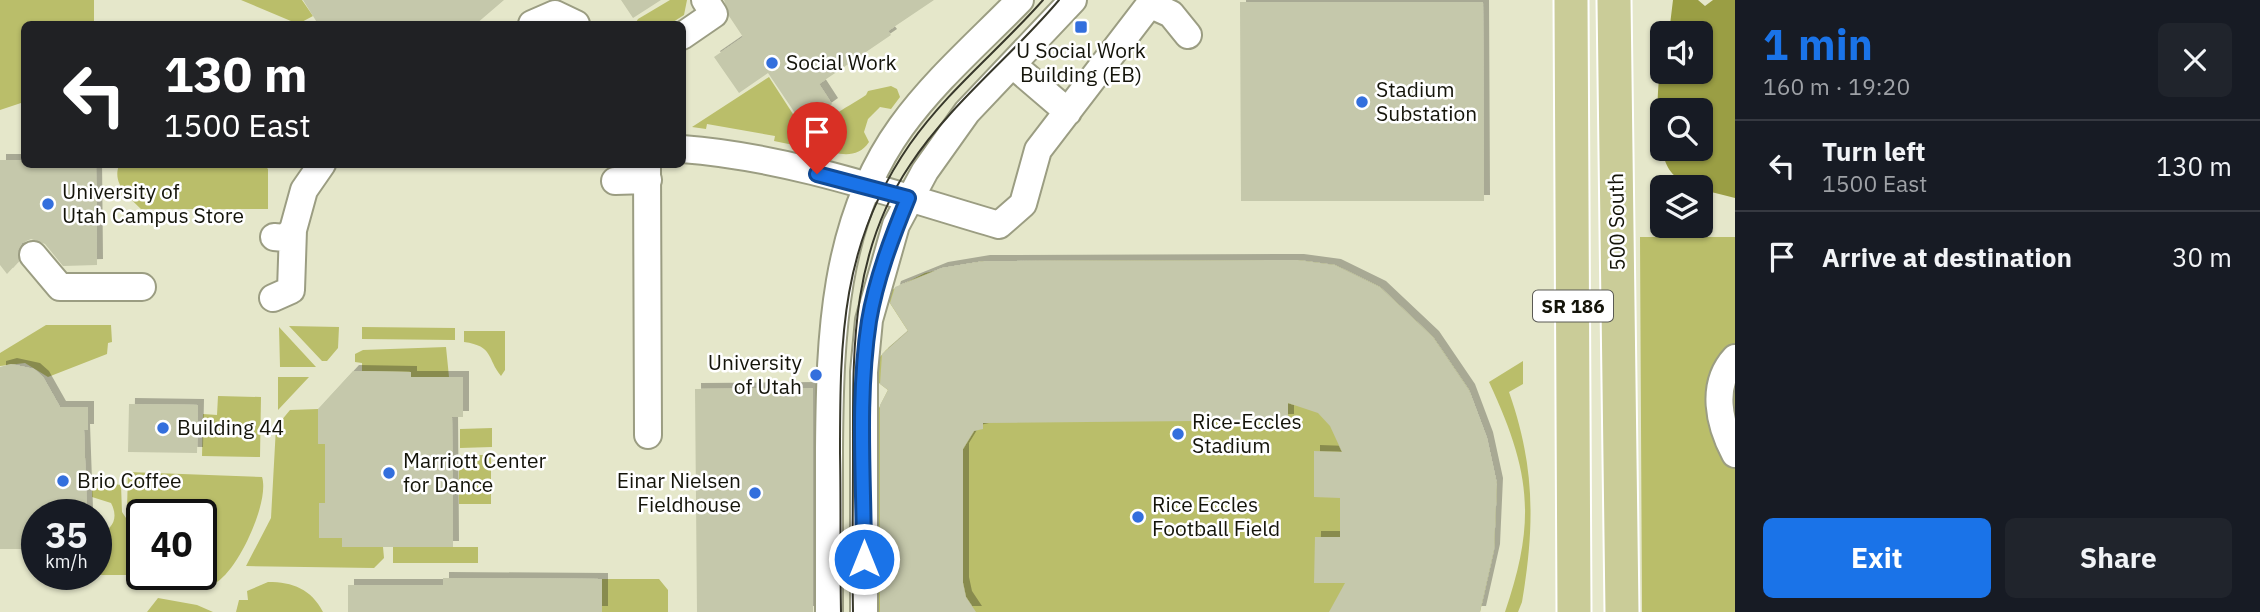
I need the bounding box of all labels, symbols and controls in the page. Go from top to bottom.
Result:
text: 1 min [1763,17,1873,72]
marker: U Social Work Building (EB) [1073,19,1089,35]
map controls [1650,21,1713,238]
button: sound [1650,21,1713,84]
button: close [2158,23,2232,97]
place label: U Social Work Building (EB) [1016,36,1146,88]
text: 130 m [164,42,308,105]
place label: Social Work [786,48,897,76]
icon: left [49,49,140,140]
marker: Social Work [764,55,780,71]
text: 160 m · 19:20 [1763,71,1910,101]
place label: Stadium Substation [1376,75,1477,127]
marker: Stadium Substation [1354,94,1370,110]
button: search [1650,98,1713,161]
pin [787,102,847,174]
text: 1500 East [164,104,311,146]
icon: arrive [798,113,836,151]
text: Turn left [1822,134,1925,168]
icon: left [1763,147,1801,185]
text: 130 m [2156,149,2232,183]
text: 1500 East [1822,168,1927,198]
street label: 500 South [1601,173,1631,271]
button: layers [1650,175,1713,238]
place label: University of Utah Campus Store [62,177,244,229]
marker: University of Utah Campus Store [40,196,56,212]
icon: arrive [1763,238,1801,276]
text: Arrive at destination [1822,240,2072,274]
text: 30 m [2172,240,2232,274]
road number: SR 186 [1533,290,1613,322]
place label: University of Utah [708,348,803,400]
marker: University of Utah [808,367,824,383]
place label: Rice-Eccles Stadium [1192,407,1302,459]
place label: Building 44 [177,413,284,441]
marker: Building 44 [155,420,171,436]
marker: Rice-Eccles Stadium [1170,426,1186,442]
place label: Marriott Center for Dance [403,446,547,498]
marker: Marriott Center for Dance [381,465,397,481]
place label: Brio Coffee [77,466,182,494]
place label: Einar Nielsen Fieldhouse [617,466,741,518]
marker: Brio Coffee [55,473,71,489]
marker: Einar Nielsen Fieldhouse [747,485,763,501]
place label: Rice Eccles Football Field [1152,490,1280,542]
speed limit sign: 40 [126,499,217,590]
marker: Rice Eccles Football Field [1130,509,1146,525]
text: 35 [45,512,88,558]
button: Exit [1763,518,1991,598]
button: Share [2005,518,2232,598]
position arrow [827,522,901,596]
text: km/h [45,550,88,573]

